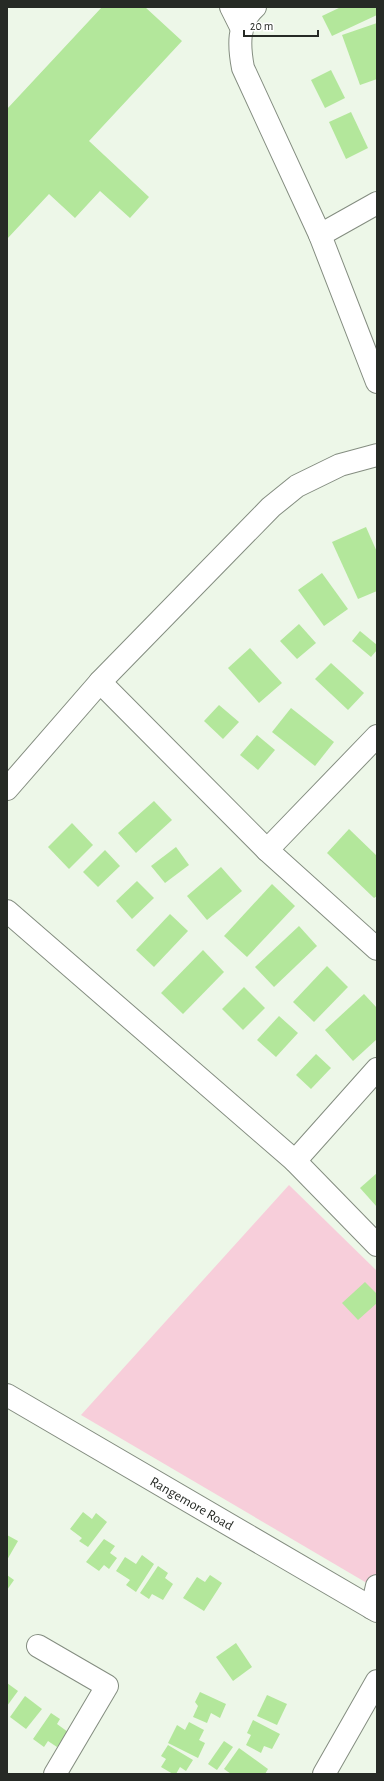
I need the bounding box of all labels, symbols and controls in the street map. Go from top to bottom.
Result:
scale bar [244,12,318,38]
text: 20 m [250,20,273,32]
street label: Rangemore Road [148,1474,235,1533]

